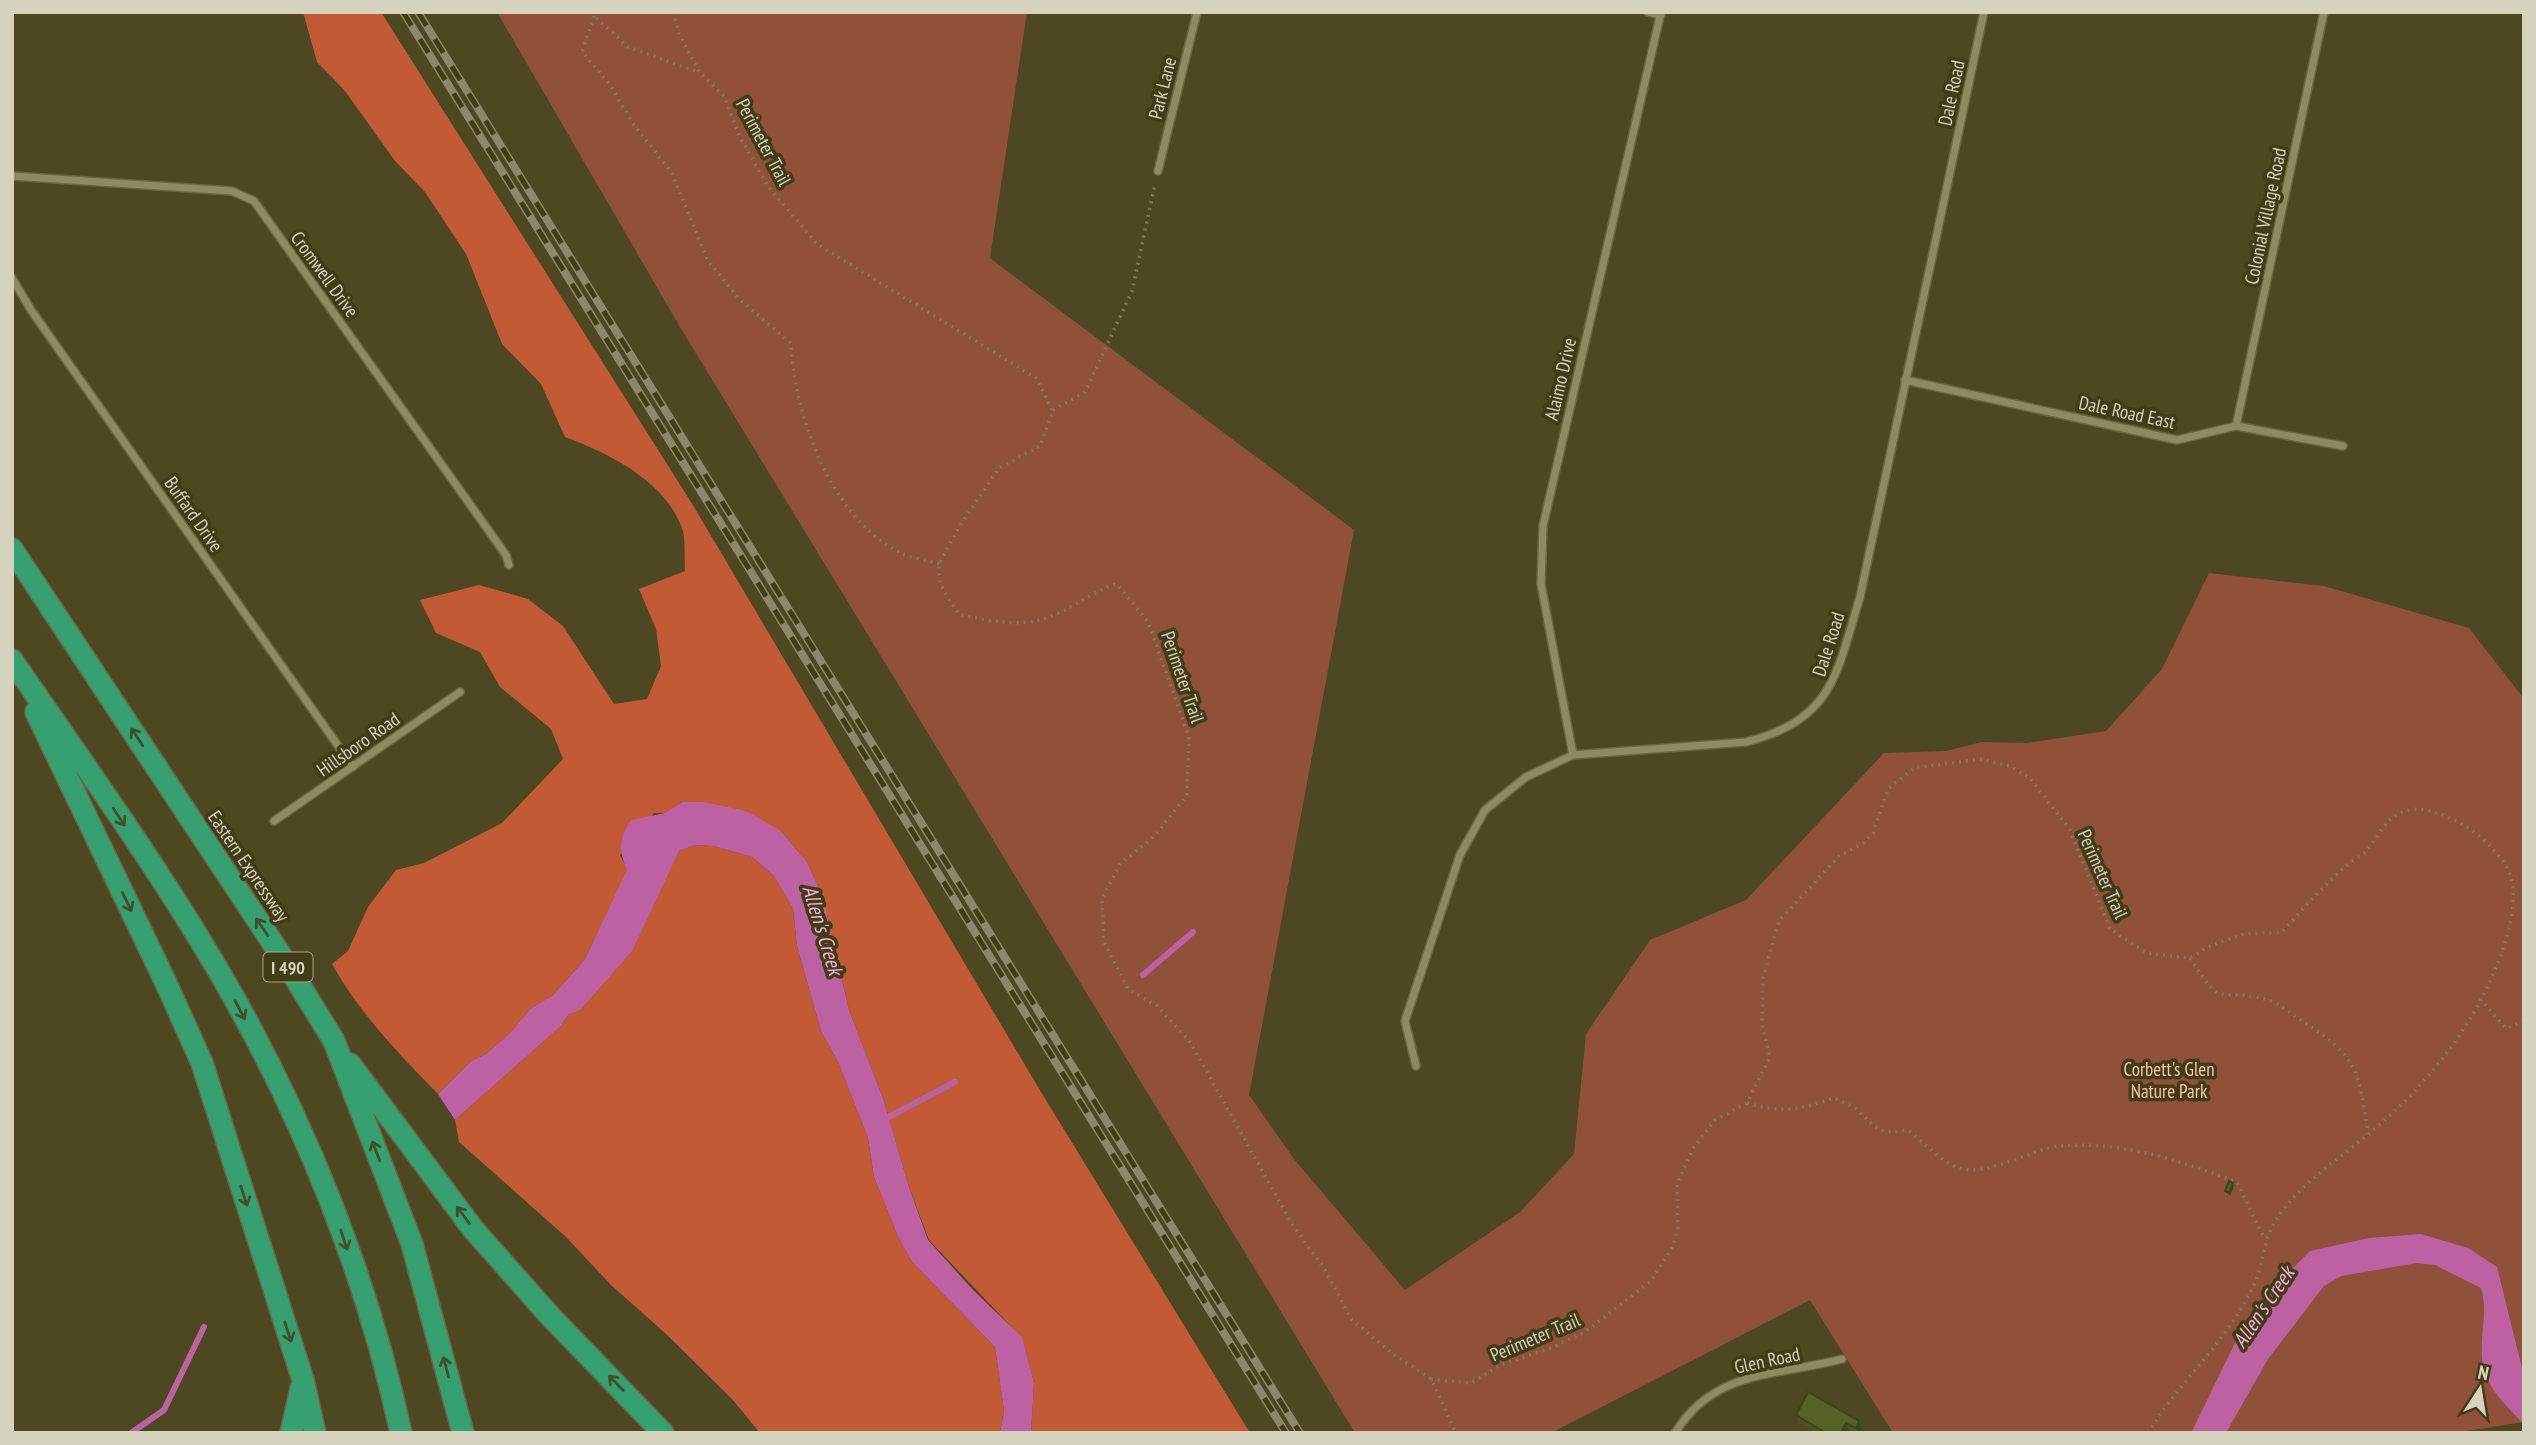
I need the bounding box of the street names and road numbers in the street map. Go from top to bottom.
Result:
street label: Park Lane [1143,54,1181,122]
street label: Dale Road [1932,58,1970,128]
street label: Perimeter Trail [731,94,797,190]
street label: Colonial Village Road [2239,146,2291,286]
street label: Cromwell Drive [286,226,364,322]
street label: Alaimo Drive [1539,335,1581,423]
street label: Dale Road East [2077,390,2178,434]
street label: Buffard Drive [159,472,229,556]
street label: Dale Road [1806,609,1850,679]
street label: Perimeter Trail [1156,628,1210,727]
street label: Hillsboro Road [312,707,404,781]
street label: Eastern Expressway [203,806,295,927]
street label: Perimeter Trail [2073,826,2134,923]
road number: I 490 [264,952,312,982]
street label: Perimeter Trail [1486,1307,1584,1367]
street label: Glen Road [1732,1341,1802,1379]

